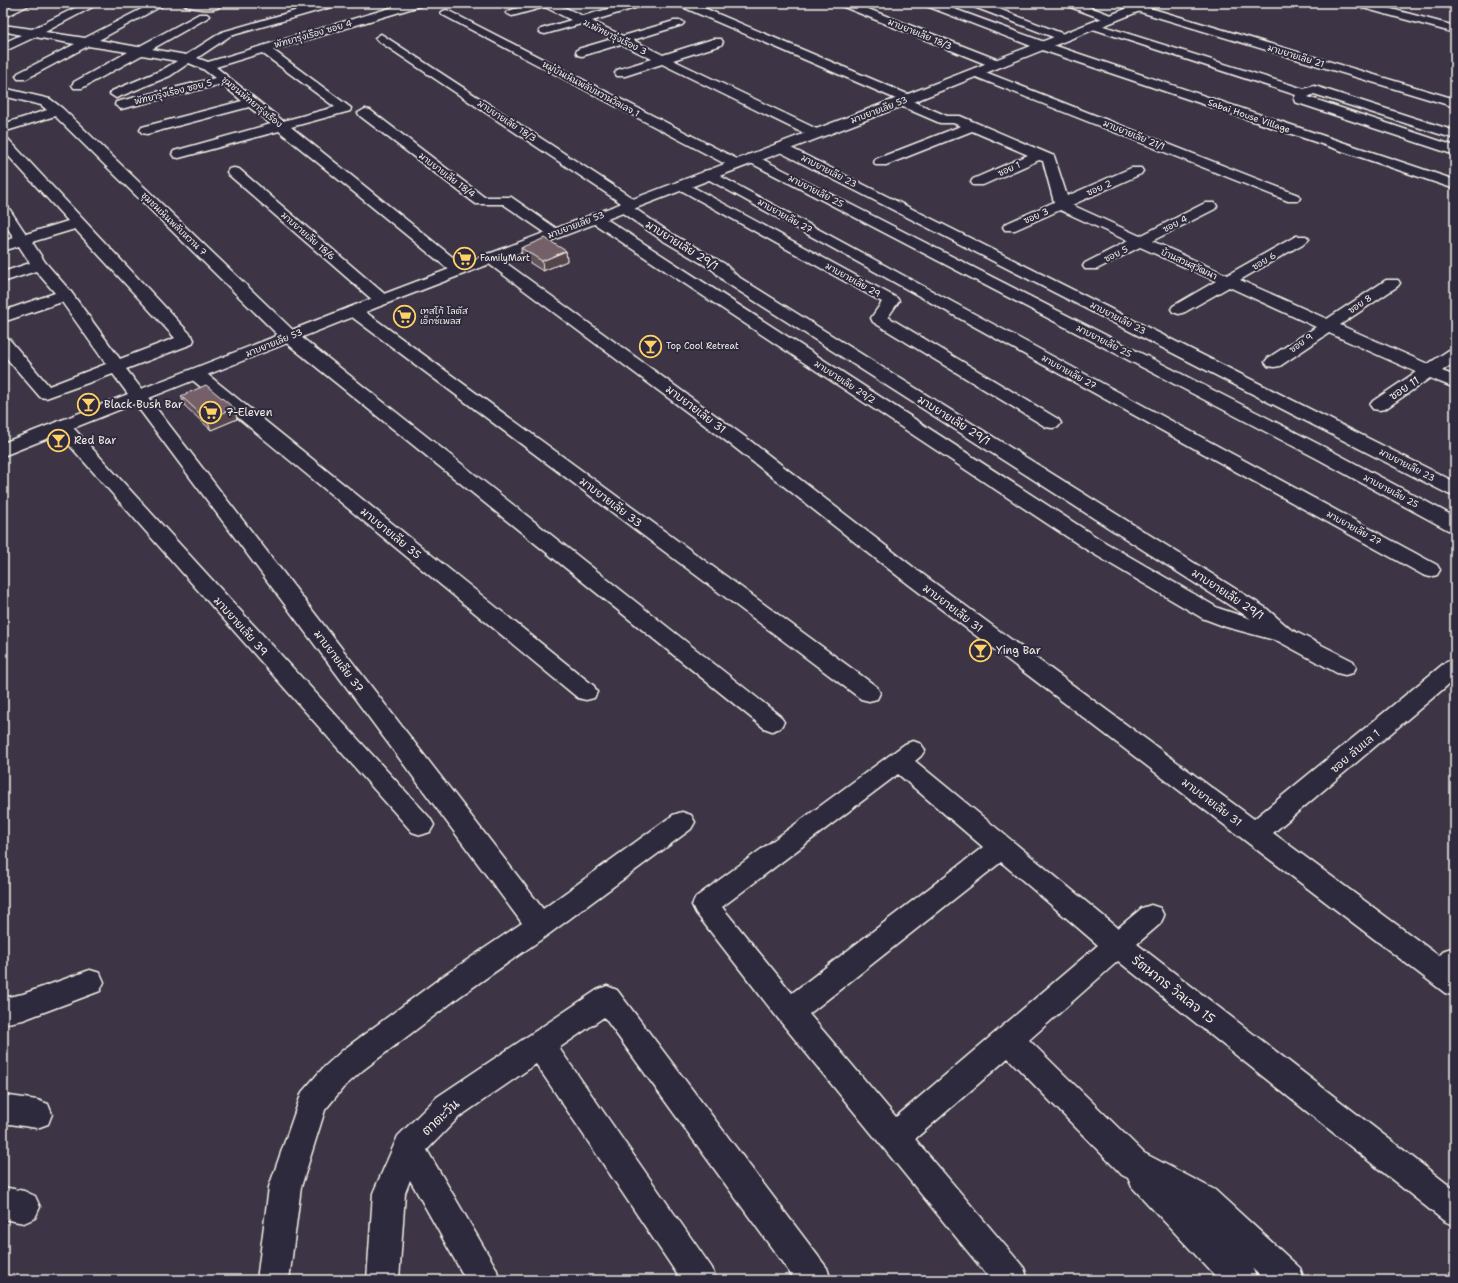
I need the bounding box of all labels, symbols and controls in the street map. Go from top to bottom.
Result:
street label: ม.พัทยารุ่งเรือง 3 [581,16,649,58]
street label: มาบยายเลีย 18/3 [886,16,954,52]
street label: พัทยารุ่งเรือง ซอย 4 [273,17,354,52]
street label: มาบยายเลีย 21 [1266,42,1326,70]
street label: หมู่บ้นเนินพลับหวานวิลเลจ 1 [540,58,642,121]
street label: ชุมชนพัทยารุ่งเรือง [219,74,285,131]
street label: พัทยารุ่งเรือง ซอย 5 [133,77,213,108]
street label: มาบยายเลีย 53 [849,94,909,126]
street label: Sabai House Village [1206,96,1292,136]
street label: มาบยายเลีย 18/3 [475,97,539,145]
street label: มาบยายเลีย 21/1 [1101,117,1167,153]
street label: มาบยายเลีย 18/4 [416,150,478,200]
street label: มาบยายเลีย 23 [799,152,859,190]
street label: ซอย 1 [996,159,1022,179]
street label: มาบยายเลีย 25 [786,172,846,210]
street label: ซอย 2 [1085,177,1113,199]
street label: ชุมชนเนินพลับหวาน 7 [138,190,209,259]
street label: มาบยายเลีย 27 [755,196,815,236]
street label: ซอย 3 [1022,205,1050,227]
street label: มาบยายเลีย 18/6 [278,209,338,263]
street label: มาบยายเลีย 53 [546,209,606,241]
street label: ซอย 4 [1161,213,1189,235]
street label: มาบยายเลีย 29/1 [643,217,721,274]
street label: ซอย 5 [1102,243,1130,265]
supermarket icon: FamilyMart [452,245,478,271]
street label: บ้านสวนสุวัฒนา [1158,246,1219,283]
street label: ซอย 6 [1250,249,1278,273]
place label: FamilyMart [480,252,530,264]
street label: มาบยายเลีย 29 [823,260,883,300]
street label: ซอย 8 [1346,292,1374,316]
street label: มาบยายเลีย 23 [1088,299,1148,337]
supermarket icon: เทสโก้ โลตัส เอ็กซ์เพลส [392,303,418,329]
place label: เทสโก้ โลตัส เอ็กซ์เพลส [420,305,469,327]
street label: มาบยายเลีย 25 [1074,322,1134,360]
street label: มาบยายเลีย 53 [244,326,304,360]
street label: ซอย 9 [1287,331,1315,355]
bar icon: Top Cool Retreat [637,333,663,359]
place label: Top Cool Retreat [666,340,739,352]
street label: มาบยายเลีย 27 [1039,352,1099,392]
street label: มาบยายเลีย 29/2 [812,358,878,406]
street label: ซอย 11 [1386,373,1422,404]
street label: มาบยายเลีย 31 [663,382,729,437]
bar icon: Black Bush Bar [75,391,101,417]
street label: มาบยายเลีย 29/1 [915,392,993,449]
place label: Black Bush Bar [104,397,183,412]
supermarket icon: 7-Eleven [198,399,224,425]
place label: 7-Eleven [226,405,273,420]
bar icon: Red Bar [45,427,71,453]
place label: Red Bar [74,433,116,448]
street label: มาบยายเลีย 23 [1377,446,1437,484]
street label: มาบยายเลีย 25 [1361,471,1421,511]
street label: มาบยายเลีย 33 [576,474,645,531]
street label: มาบยายเลีย 35 [357,504,424,563]
street label: มาบยายเลีย 27 [1324,508,1384,548]
street label: มาบยายเลีย 29/1 [1189,566,1267,623]
street label: มาบยายเลีย 31 [920,581,986,636]
street label: มาบยายเลีย 39 [210,594,271,659]
street label: มาบยายเลีย 37 [310,627,367,696]
bar icon: Ying Bar [967,637,993,663]
place label: Ying Bar [996,643,1041,658]
street label: ซอย ลับแล 1 [1327,726,1383,777]
street label: มาบยายเลีย 31 [1179,775,1245,830]
street label: รัตนากร วิลเลจ 15 [1129,952,1219,1027]
street label: ตาตะวัน [418,1095,463,1139]

